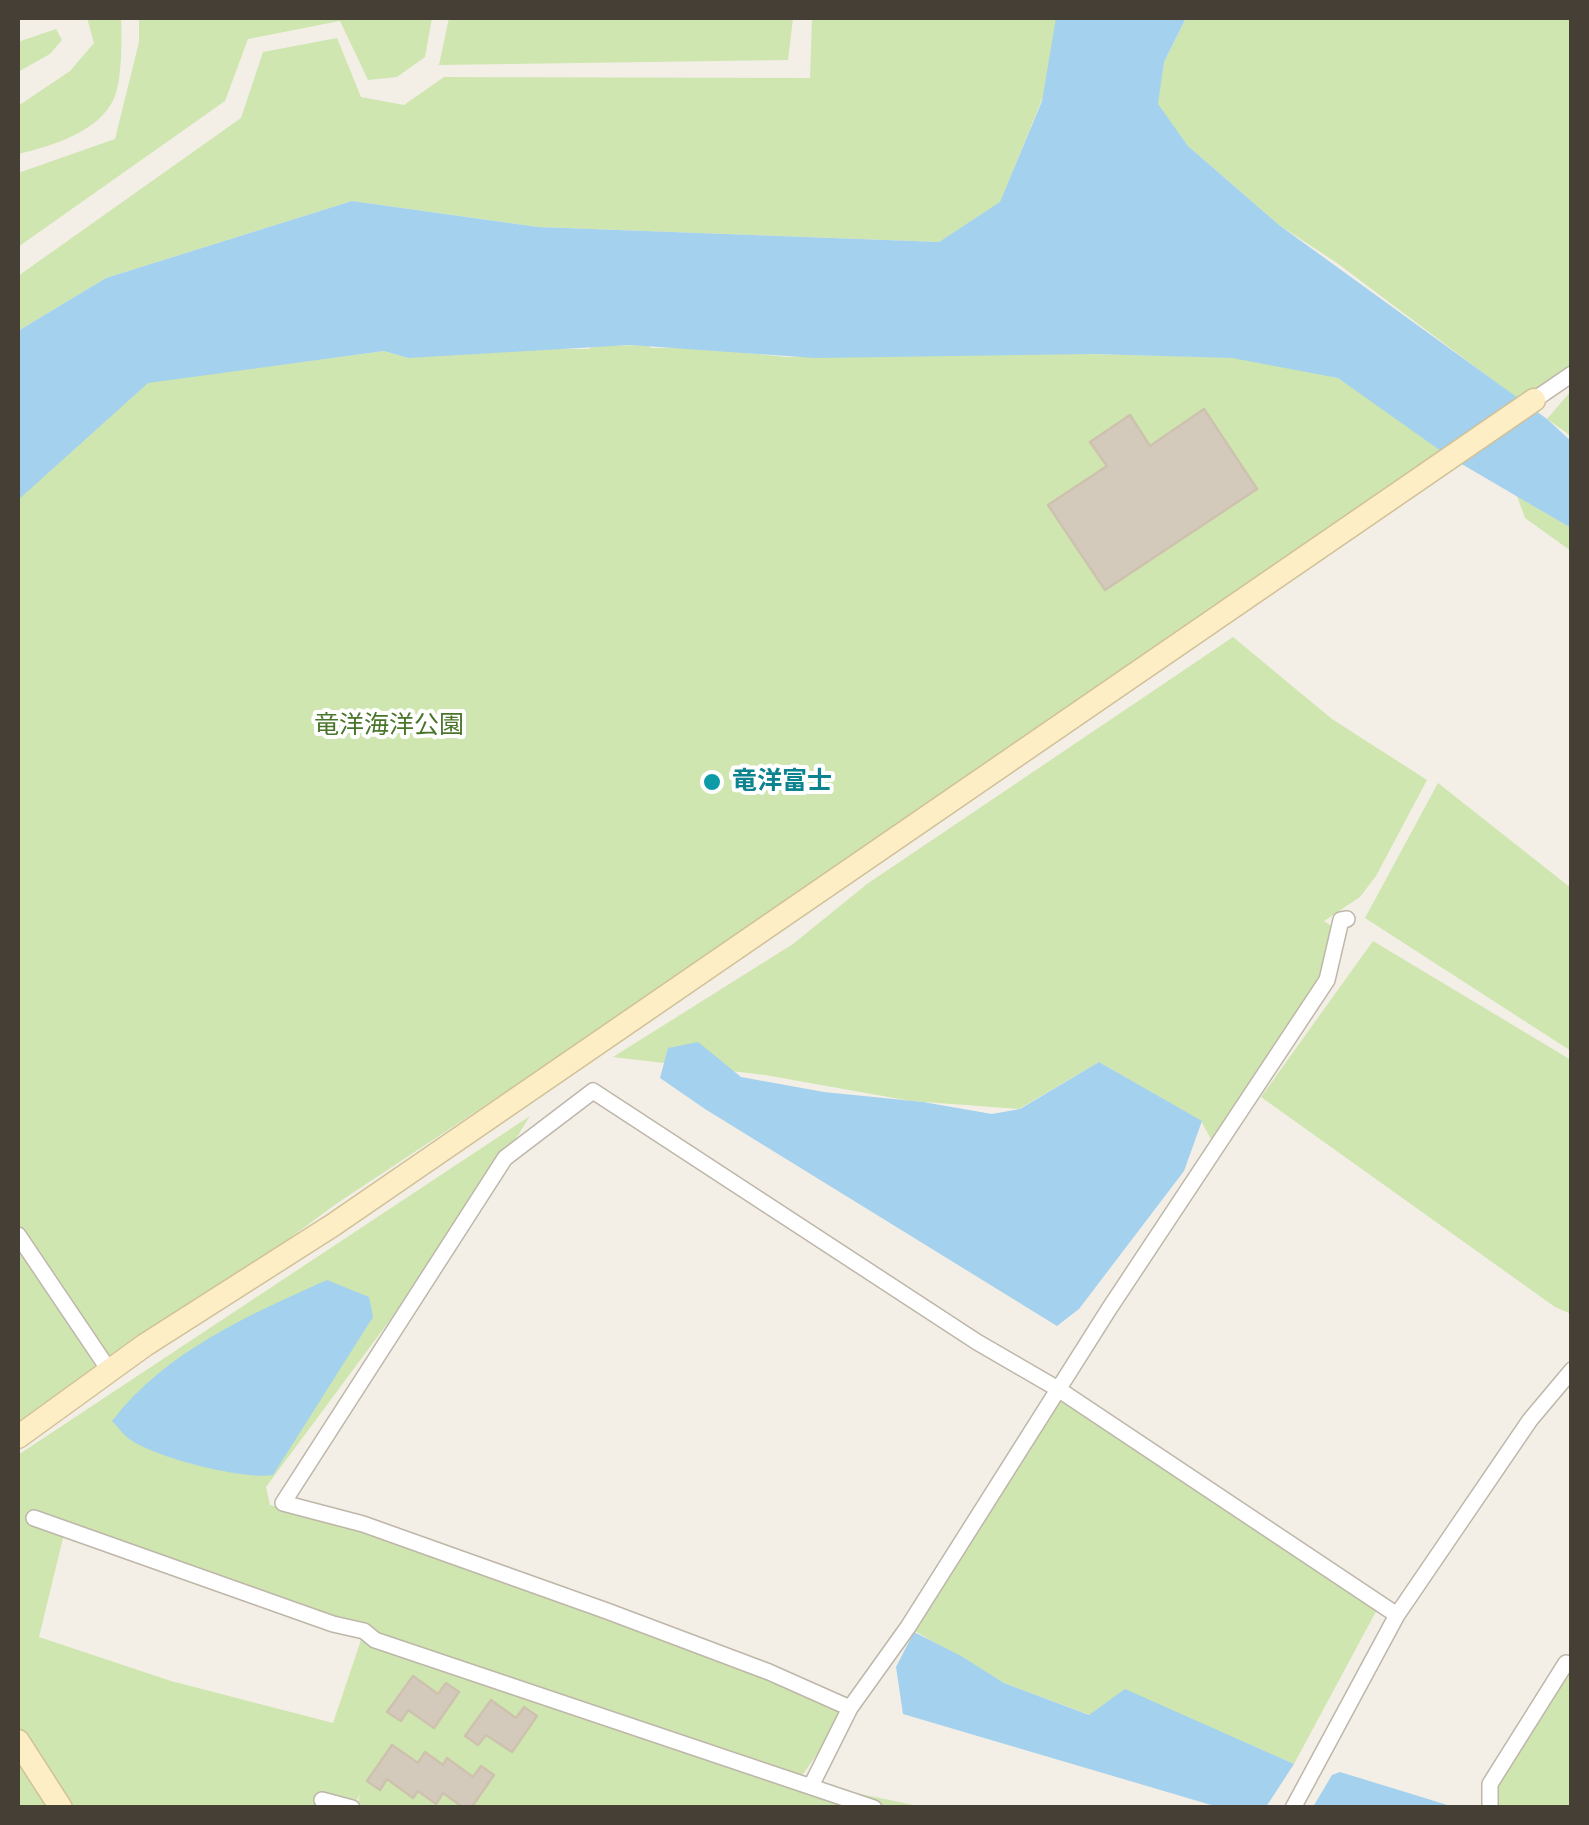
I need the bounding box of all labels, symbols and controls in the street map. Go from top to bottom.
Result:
park label: 竜洋海洋公園 [314,711,464,741]
place label: 竜洋富士 [732,767,832,797]
marker: 竜洋富士 [701,771,723,793]

